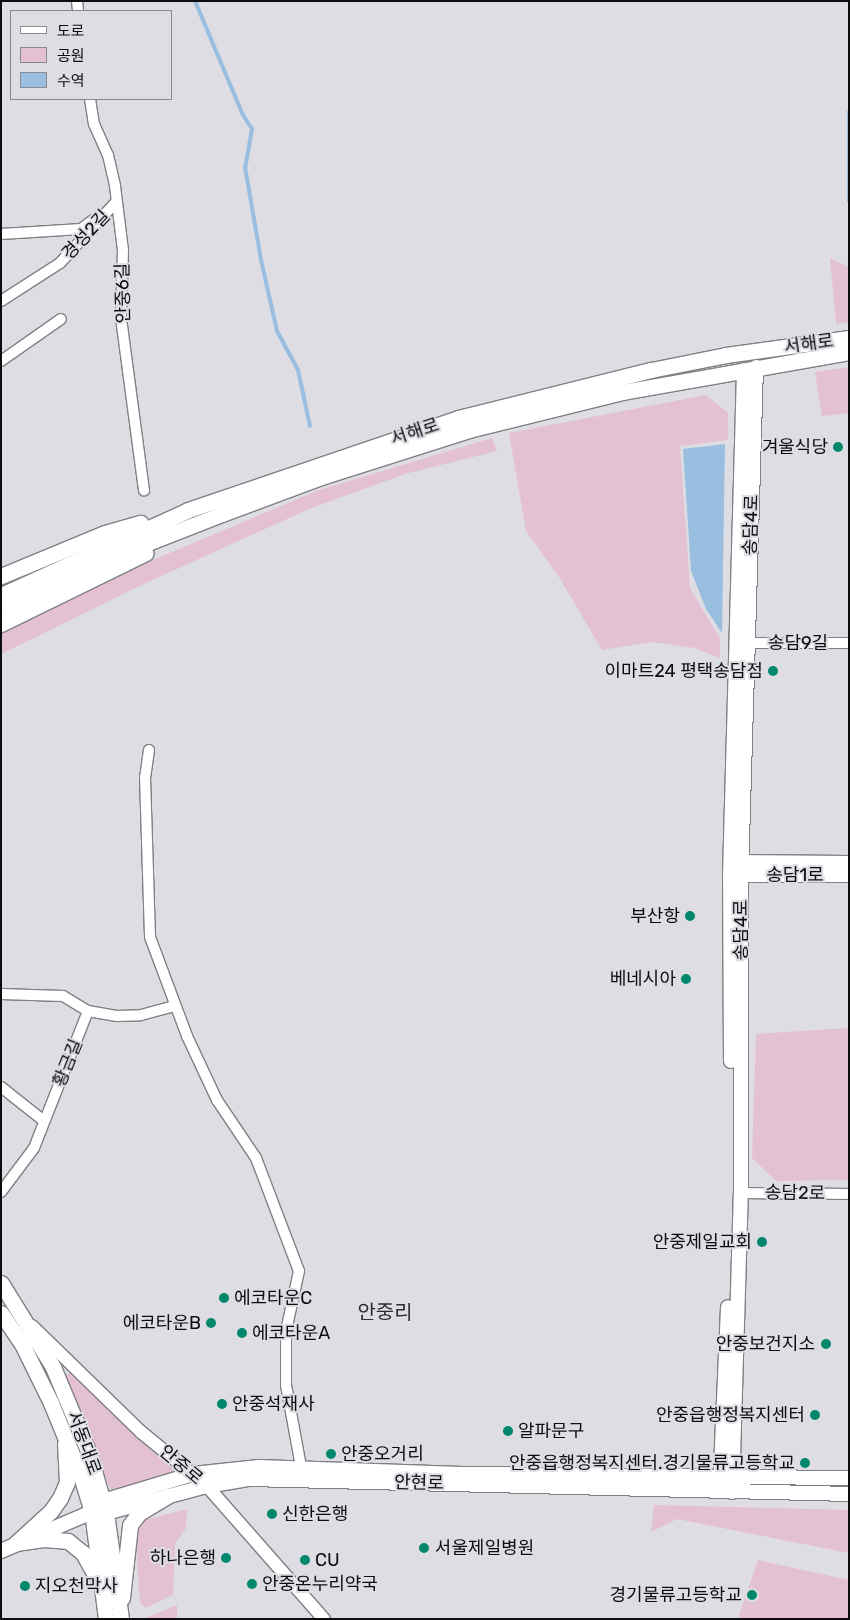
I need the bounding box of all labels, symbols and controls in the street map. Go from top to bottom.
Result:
legend [10,10,172,100]
text: 도로 [57,22,85,40]
text: 공원 [57,47,85,65]
text: 수역 [57,72,85,90]
street label: 경성2길 [58,206,114,264]
street label: 안중6길 [112,263,134,323]
street label: 서해로 [783,330,835,358]
street label: 서해로 [388,414,442,450]
place label: 겨울식당 [762,436,828,458]
marker: 겨울식당 [832,441,844,453]
street label: 송담4로 [739,494,763,556]
street label: 송담9길 [768,632,828,654]
place label: 이마트24 평택송담점 [605,660,763,682]
marker: 이마트24 평택송담점 [767,665,779,677]
street label: 송담1로 [766,864,824,886]
street label: 송담4로 [730,900,752,960]
place label: 부산항 [630,905,680,927]
marker: 부산항 [684,910,696,922]
place label: 베네시아 [610,968,676,990]
marker: 베네시아 [680,973,692,985]
street label: 황금길 [49,1036,87,1090]
street label: 송담2로 [765,1182,825,1204]
place label: 안중제일교회 [653,1231,752,1253]
marker: 안중제일교회 [756,1236,768,1248]
place label: 에코타운C [234,1287,312,1309]
marker: 에코타운C [218,1292,230,1304]
district label: 안중리 [357,1300,413,1324]
place label: 에코타운B [123,1312,201,1334]
marker: 에코타운B [205,1317,217,1329]
place label: 에코타운A [252,1322,330,1344]
marker: 에코타운A [236,1327,248,1339]
place label: 안중보건지소 [716,1333,815,1355]
marker: 안중보건지소 [819,1337,833,1351]
place label: 안중석재사 [232,1393,315,1415]
marker: 안중석재사 [216,1398,228,1410]
place label: 안중읍행정복지센터 [656,1404,805,1426]
street label: 서동대로 [63,1408,105,1478]
marker: 안중읍행정복지센터 [809,1409,821,1421]
place label: 알파문구 [518,1420,584,1442]
marker: 알파문구 [502,1425,514,1437]
street label: 안중로 [155,1441,207,1489]
place label: 안중오거리 [341,1443,424,1465]
marker: 안중오거리 [325,1448,337,1460]
place label: 안중읍행정복지센터.경기물류고등학교 [509,1452,795,1474]
marker: 안중읍행정복지센터.경기물류고등학교 [799,1457,811,1469]
street label: 안현로 [394,1472,444,1494]
place label: 신한은행 [282,1503,348,1525]
marker: 신한은행 [266,1508,278,1520]
place label: 서울제일병원 [435,1537,534,1559]
marker: 서울제일병원 [417,1541,431,1555]
place label: 하나은행 [150,1547,216,1569]
place label: CU [315,1549,340,1571]
marker: 하나은행 [220,1552,232,1564]
marker: CU [299,1554,311,1566]
place label: 안중온누리약국 [262,1573,378,1595]
place label: 지오천막사 [35,1575,118,1597]
marker: 안중온누리약국 [246,1578,258,1590]
marker: 지오천막사 [19,1580,31,1592]
place label: 경기물류고등학교 [610,1584,742,1606]
marker: 경기물류고등학교 [746,1589,758,1601]

